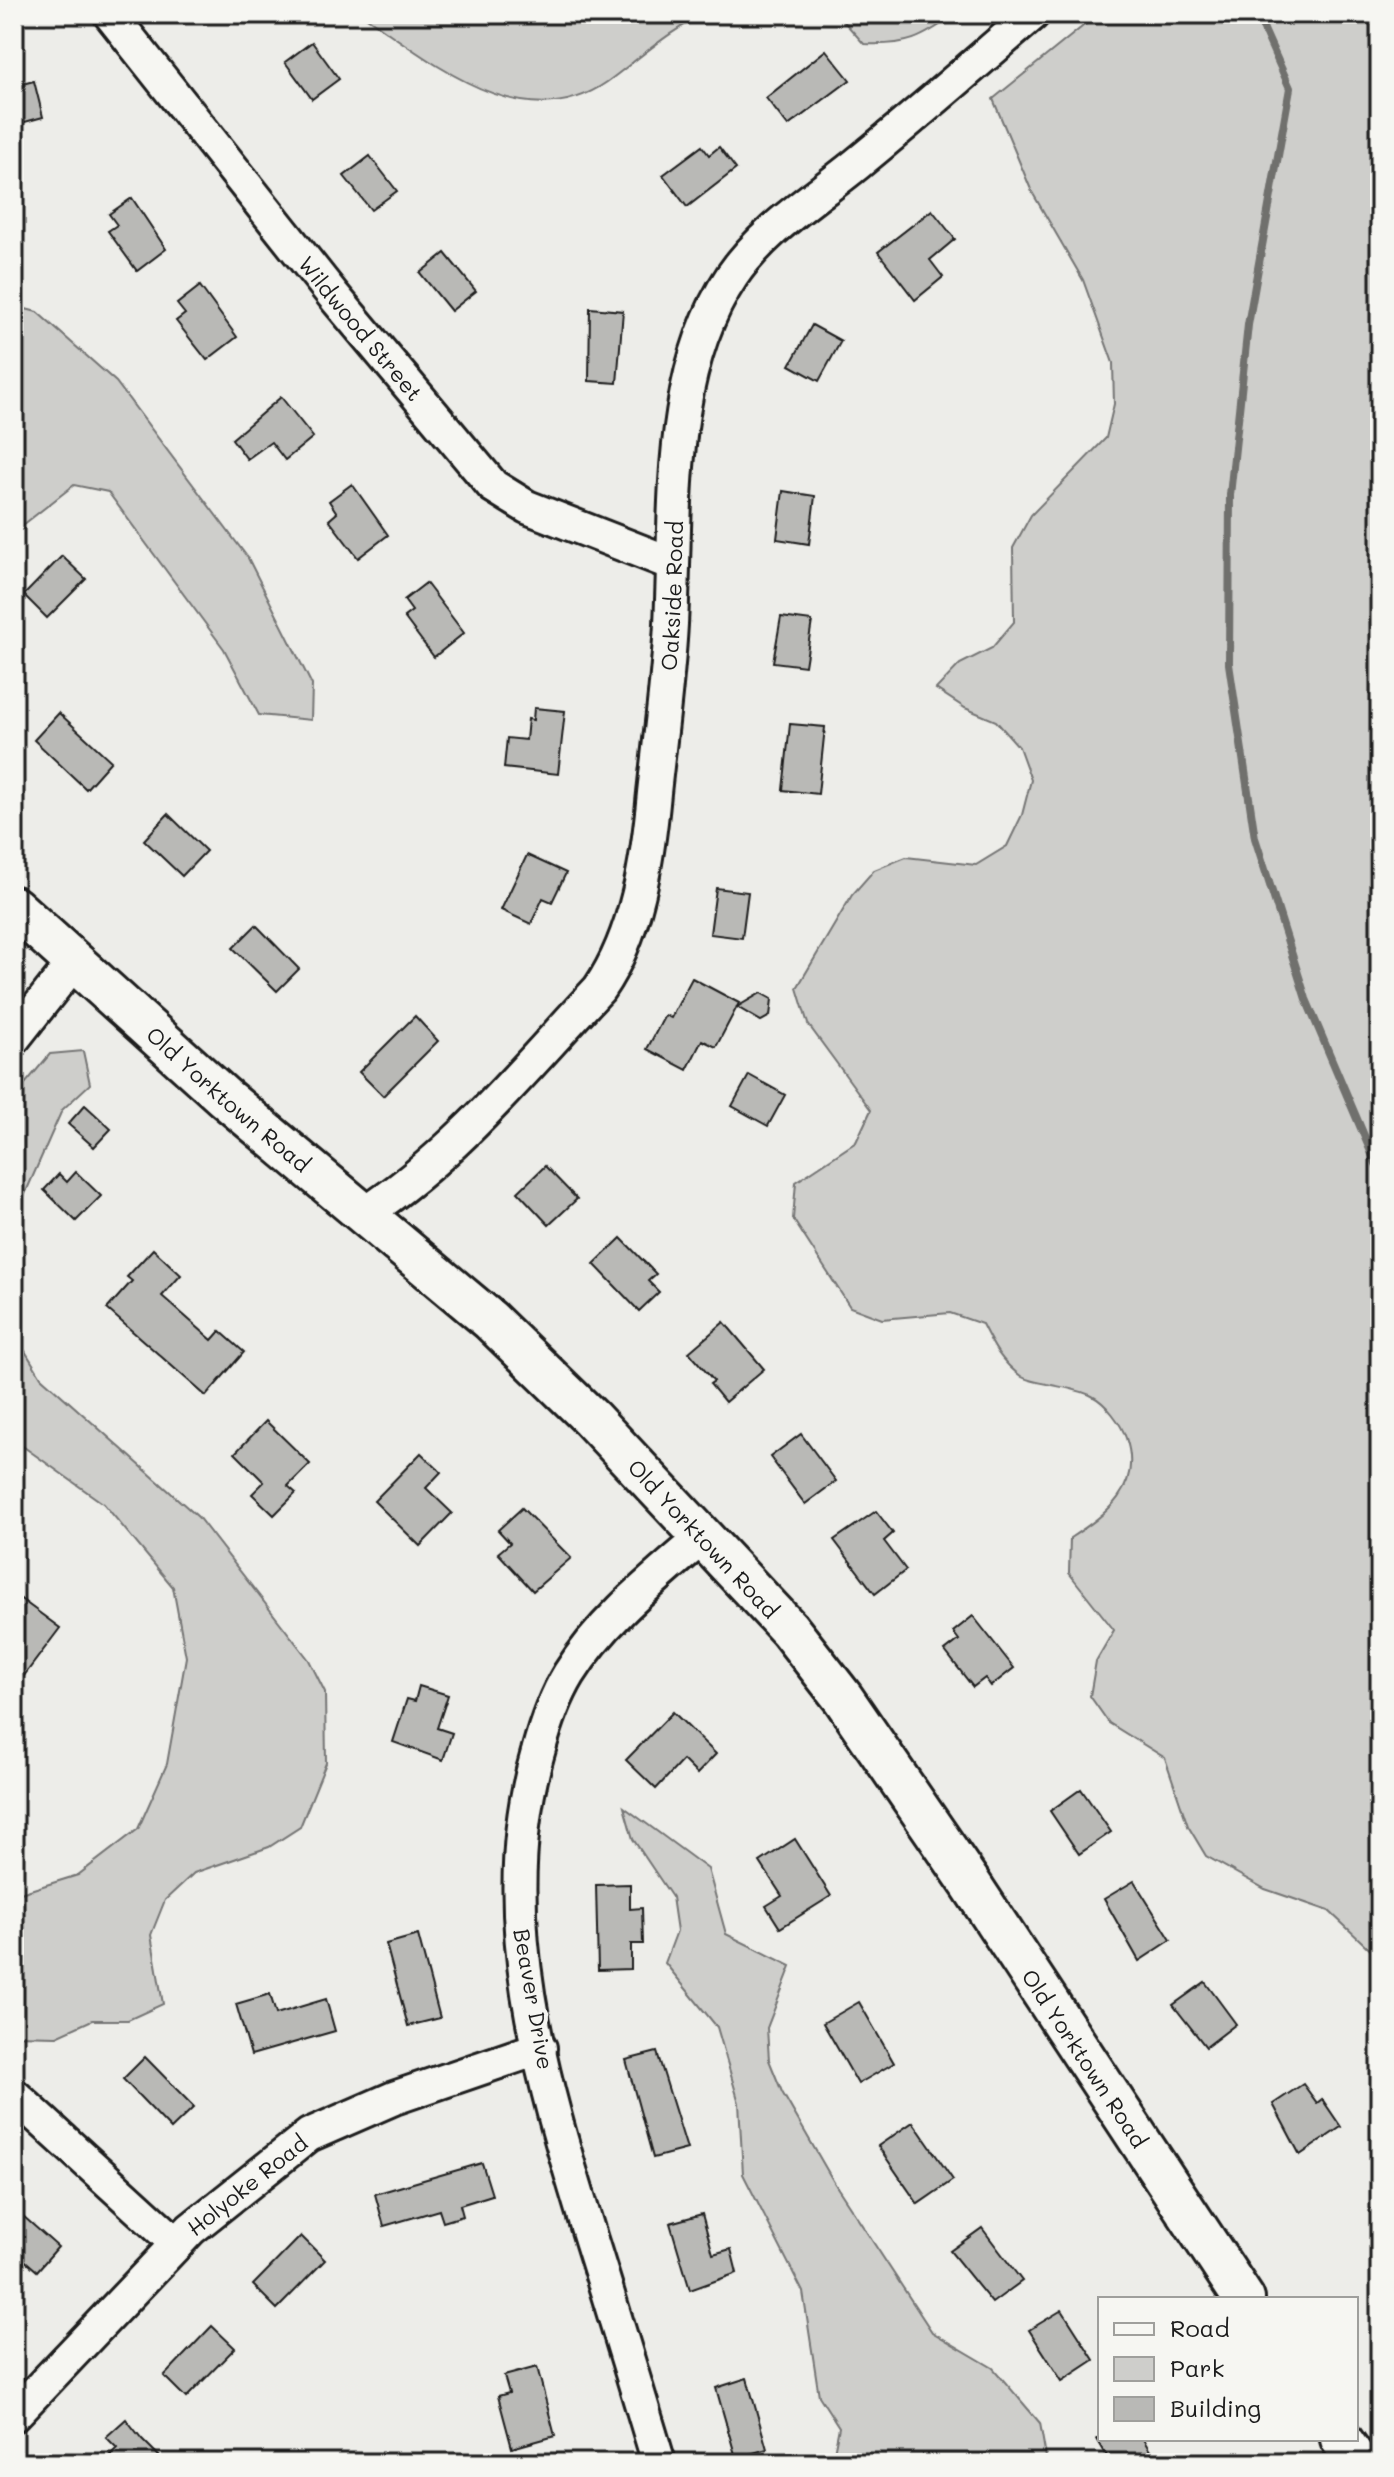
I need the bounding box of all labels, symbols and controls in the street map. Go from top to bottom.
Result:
street label: Wildwood Street [293,249,430,406]
street label: Oakside Road [653,520,689,672]
street label: Old Yorktown Road [141,1020,317,1178]
street label: Old Yorktown Road [622,1453,786,1624]
street label: Beaver Drive [507,1926,561,2072]
street label: Old Yorktown Road [1016,1963,1155,2153]
street label: Holyoke Road [181,2128,313,2241]
legend [1098,2297,1358,2441]
text: Road [1170,2312,1230,2343]
text: Park [1170,2352,1224,2383]
text: Building [1170,2392,1261,2423]

